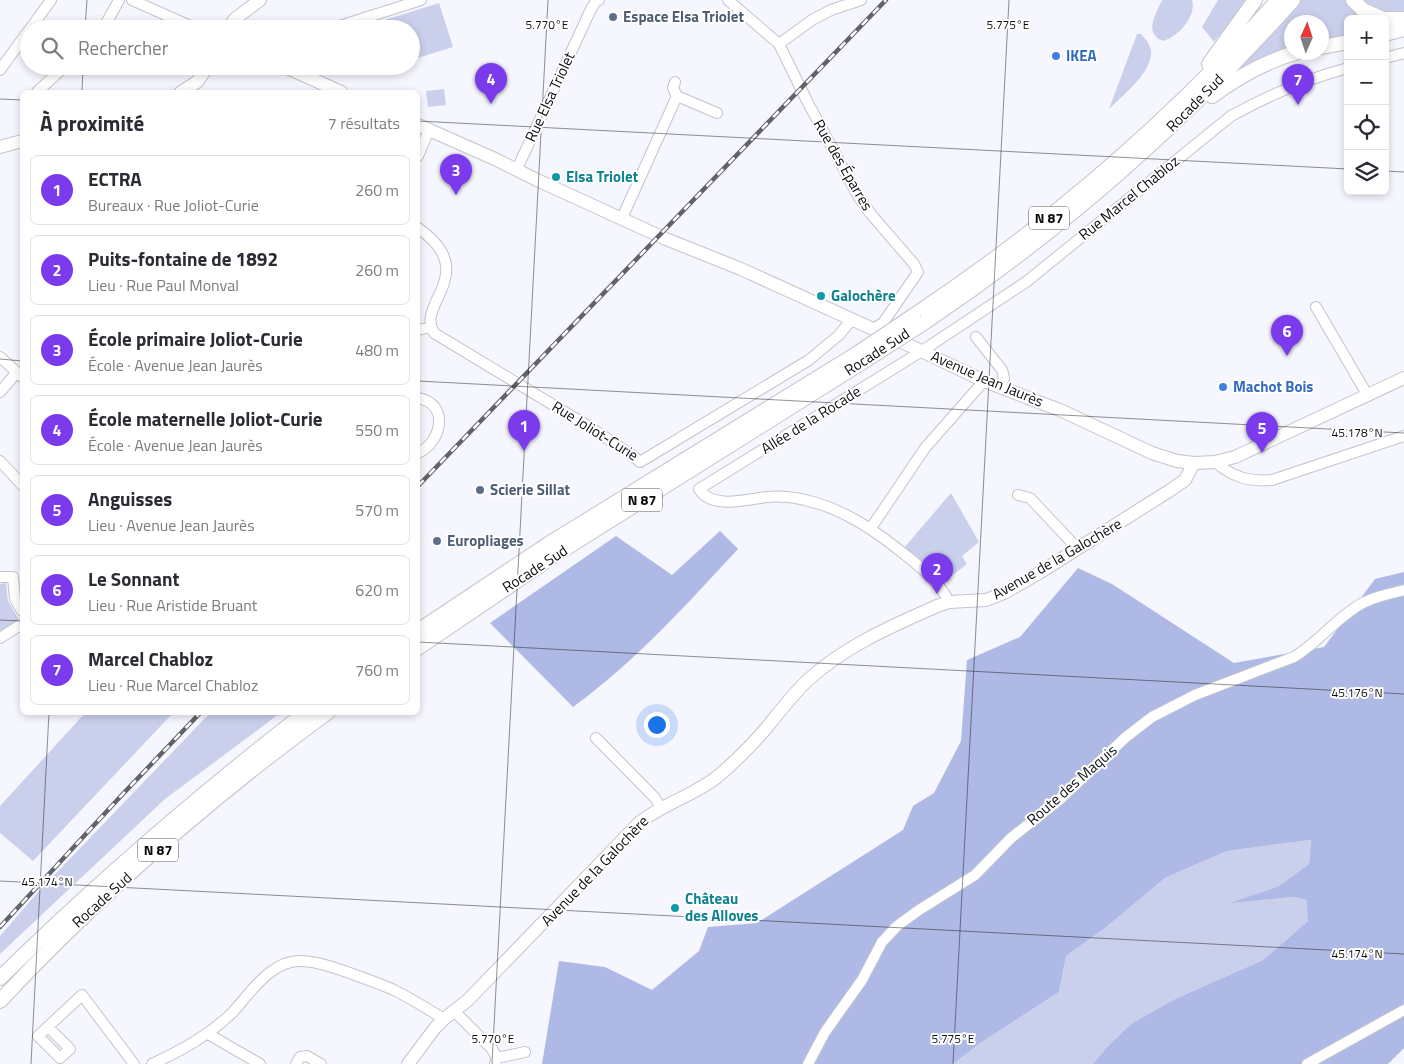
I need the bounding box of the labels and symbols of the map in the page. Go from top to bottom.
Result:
place label: Espace Elsa Triolet [623,5,744,28]
marker: Espace Elsa Triolet [607,11,619,23]
text: 5.770°E [526,15,569,34]
text: 5.775°E [987,15,1030,34]
north arrow [1284,15,1329,60]
place label: IKEA [1066,44,1097,67]
street label: Rue Elsa Triolet [519,47,581,146]
marker: IKEA [1050,50,1062,62]
pin: 4 [475,63,507,104]
pin: 7 [1282,64,1314,105]
street label: Rocade Sud [1160,68,1229,137]
street label: Rue des Éparres [808,115,879,215]
street label: Rue Marcel Chabloz [1073,150,1184,245]
pin: 3 [440,154,472,195]
place label: Elsa Triolet [566,165,639,188]
marker: Elsa Triolet [550,171,562,183]
road number: N 87 [1029,207,1069,230]
place label: Galochère [831,284,896,307]
marker: Galochère [815,290,827,302]
pin: 6 [1271,315,1303,356]
street label: Rocade Sud [839,322,914,381]
street label: Avenue Jean Jaurès [927,344,1047,413]
place label: Machot Bois [1233,375,1313,398]
street label: Allée de la Rocade [756,380,865,460]
marker: Machot Bois [1217,381,1229,393]
street label: Rue Joliot-Curie [547,395,643,466]
pin: 1 [508,410,540,451]
pin: 5 [1246,412,1278,453]
text: 45.178°N [1331,423,1383,442]
place label: Scierie Sillat [490,478,571,501]
marker: Scierie Sillat [474,484,486,496]
road number: N 87 [622,488,662,512]
street label: Avenue de la Galochère [988,512,1126,605]
place label: Europliages [447,529,524,552]
marker: Europliages [431,535,443,547]
street label: Rocade Sud [497,539,572,598]
pin: 2 [921,553,953,594]
text: 45.176°N [1331,683,1383,702]
your location [644,712,670,738]
street label: Route des Maquis [1021,739,1122,830]
street label: Avenue de la Galochère [536,810,654,931]
road number: N 87 [138,838,178,862]
street label: Rocade Sud [67,866,137,933]
text: 45.174°N [21,872,73,891]
place label: Château des Alloves [685,887,758,927]
marker: Château des Alloves [669,902,681,914]
text: 45.174°N [1331,944,1383,963]
text: 5.770°E [472,1029,515,1048]
text: 5.775°E [932,1029,975,1048]

